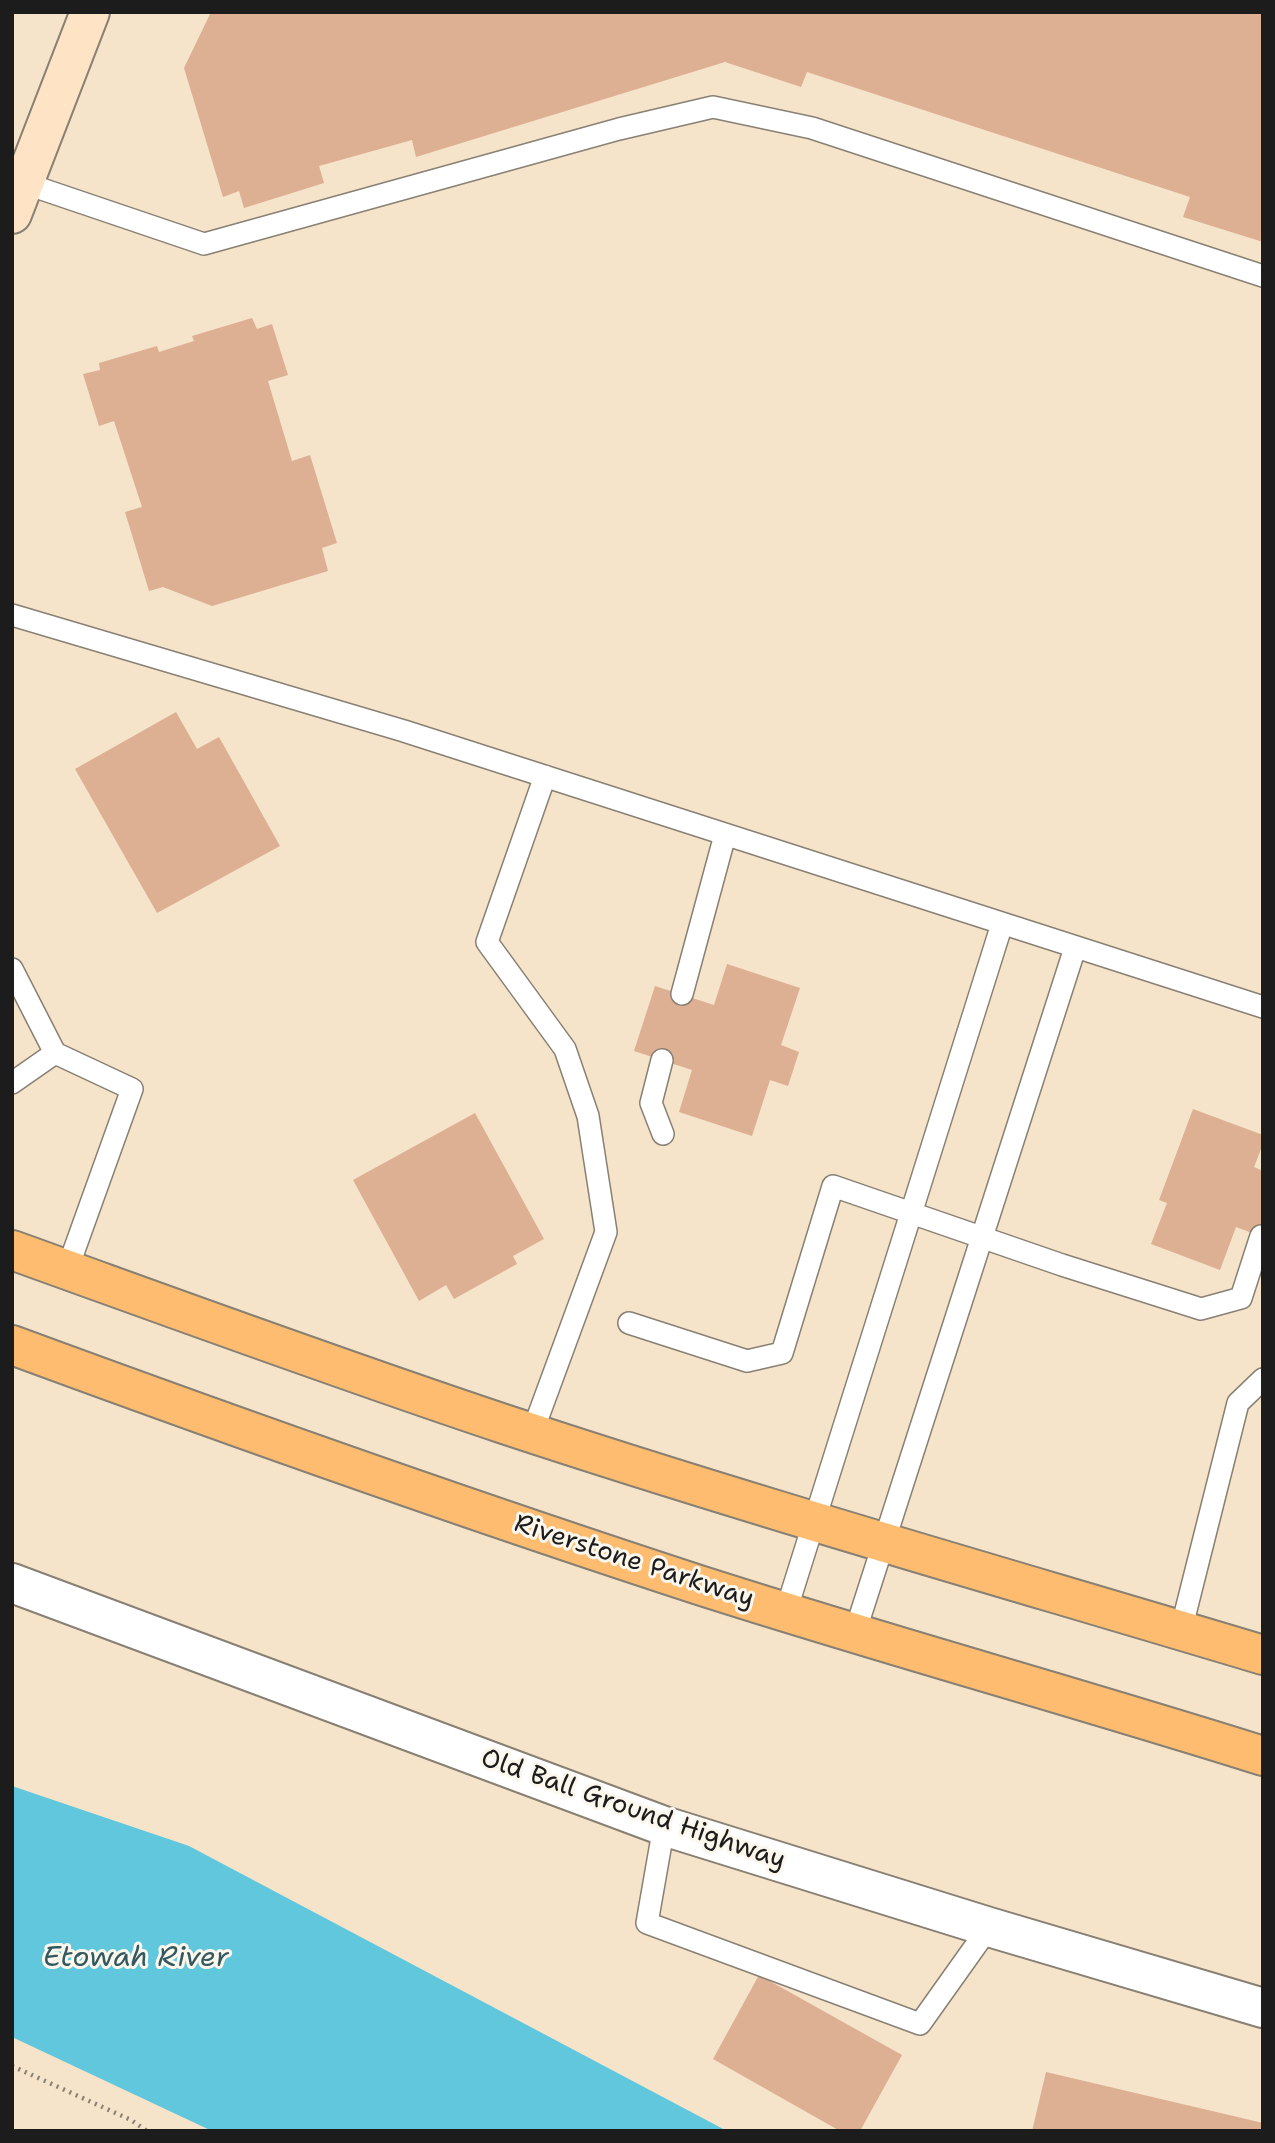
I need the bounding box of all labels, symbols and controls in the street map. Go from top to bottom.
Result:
street label: Riverstone Parkway [510,1508,758,1616]
street label: Old Ball Ground Highway [477,1743,789,1877]
water label: Etowah River [43,1942,229,1976]

